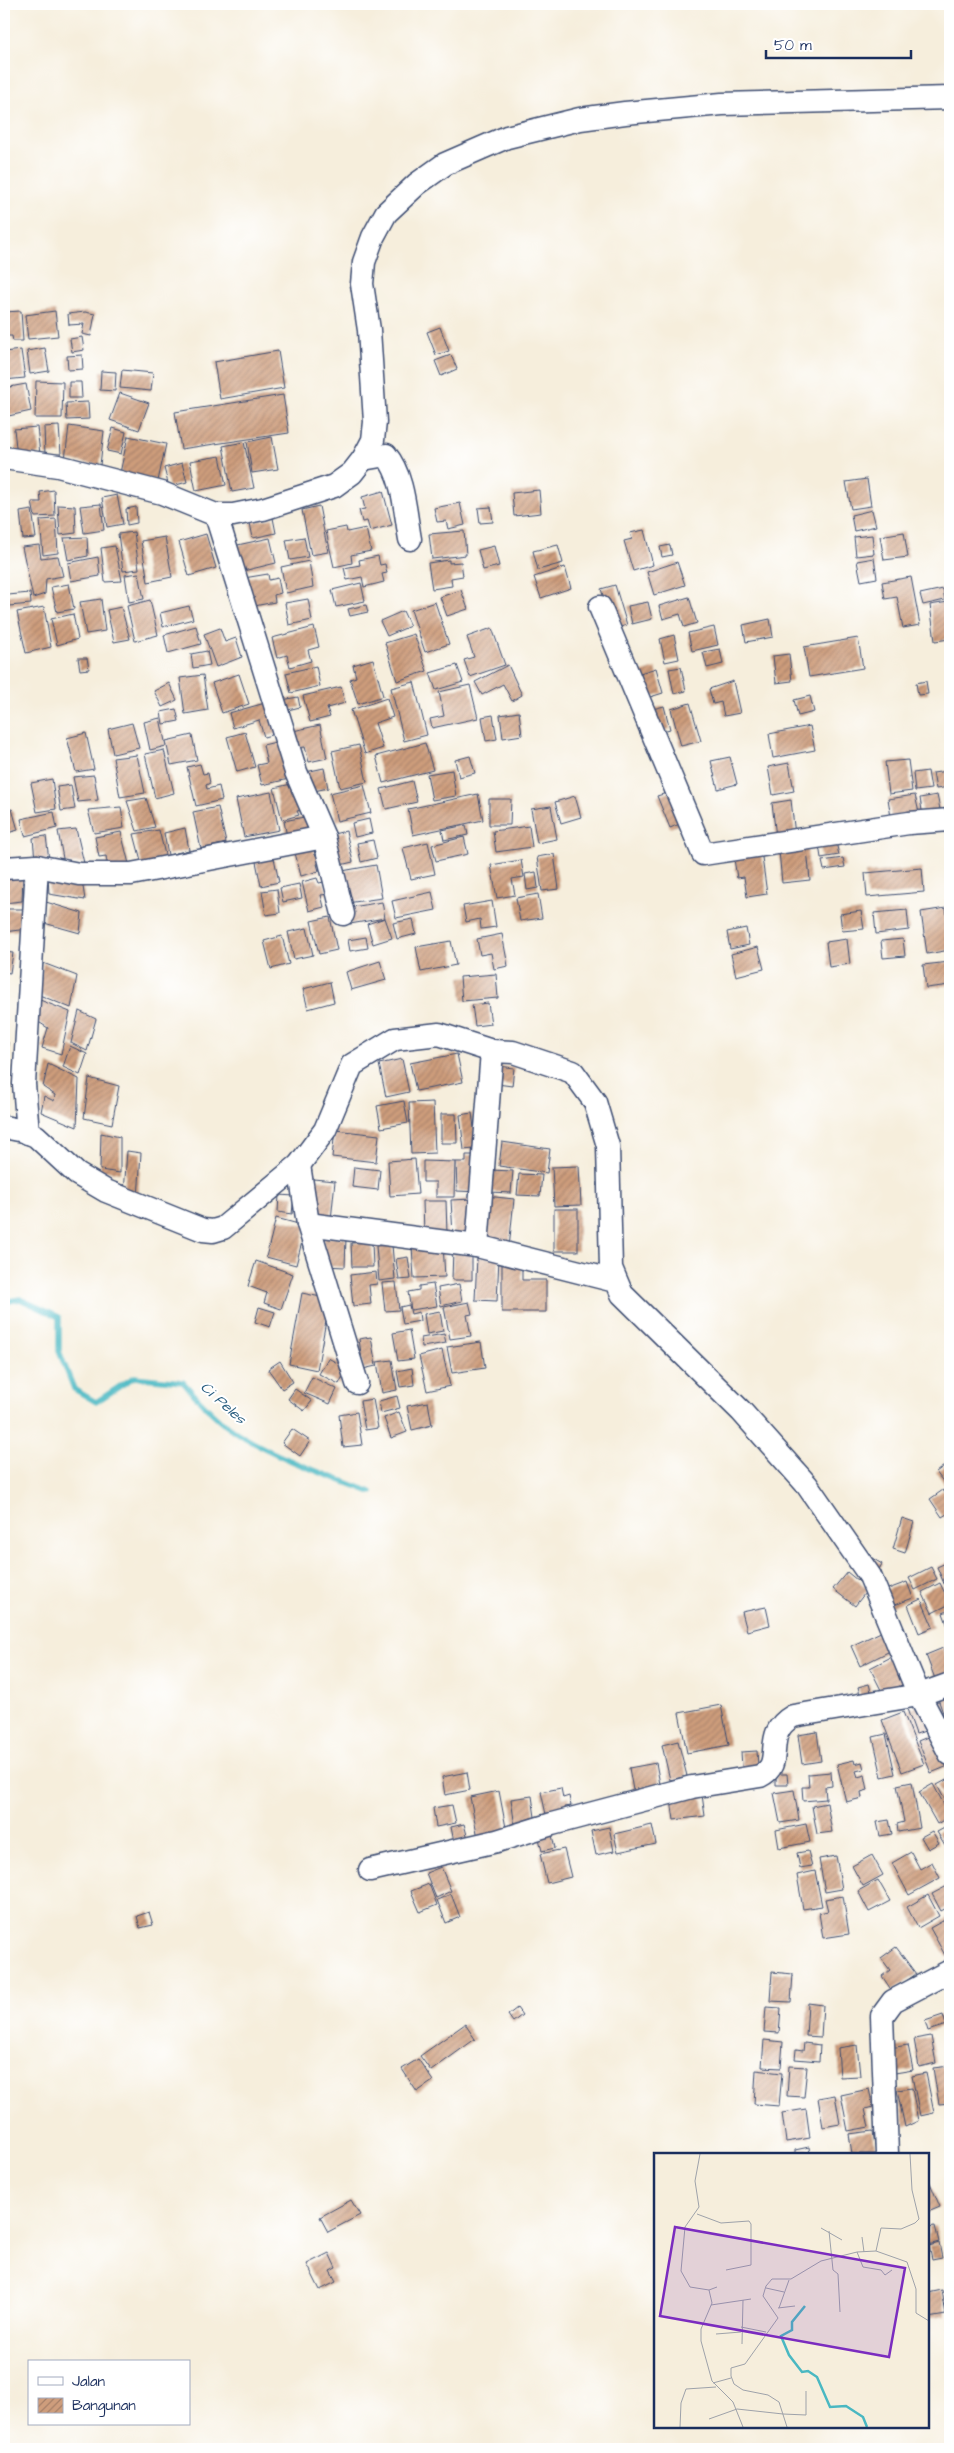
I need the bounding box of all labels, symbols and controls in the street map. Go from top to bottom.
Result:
scale bar [766,28,912,60]
text: 50 m [774,35,812,56]
water label: Ci Peles [196,1377,251,1430]
inset map [654,2153,929,2428]
legend [28,2360,190,2426]
text: Jalan [72,2371,106,2392]
text: Bangunan [72,2395,136,2417]

